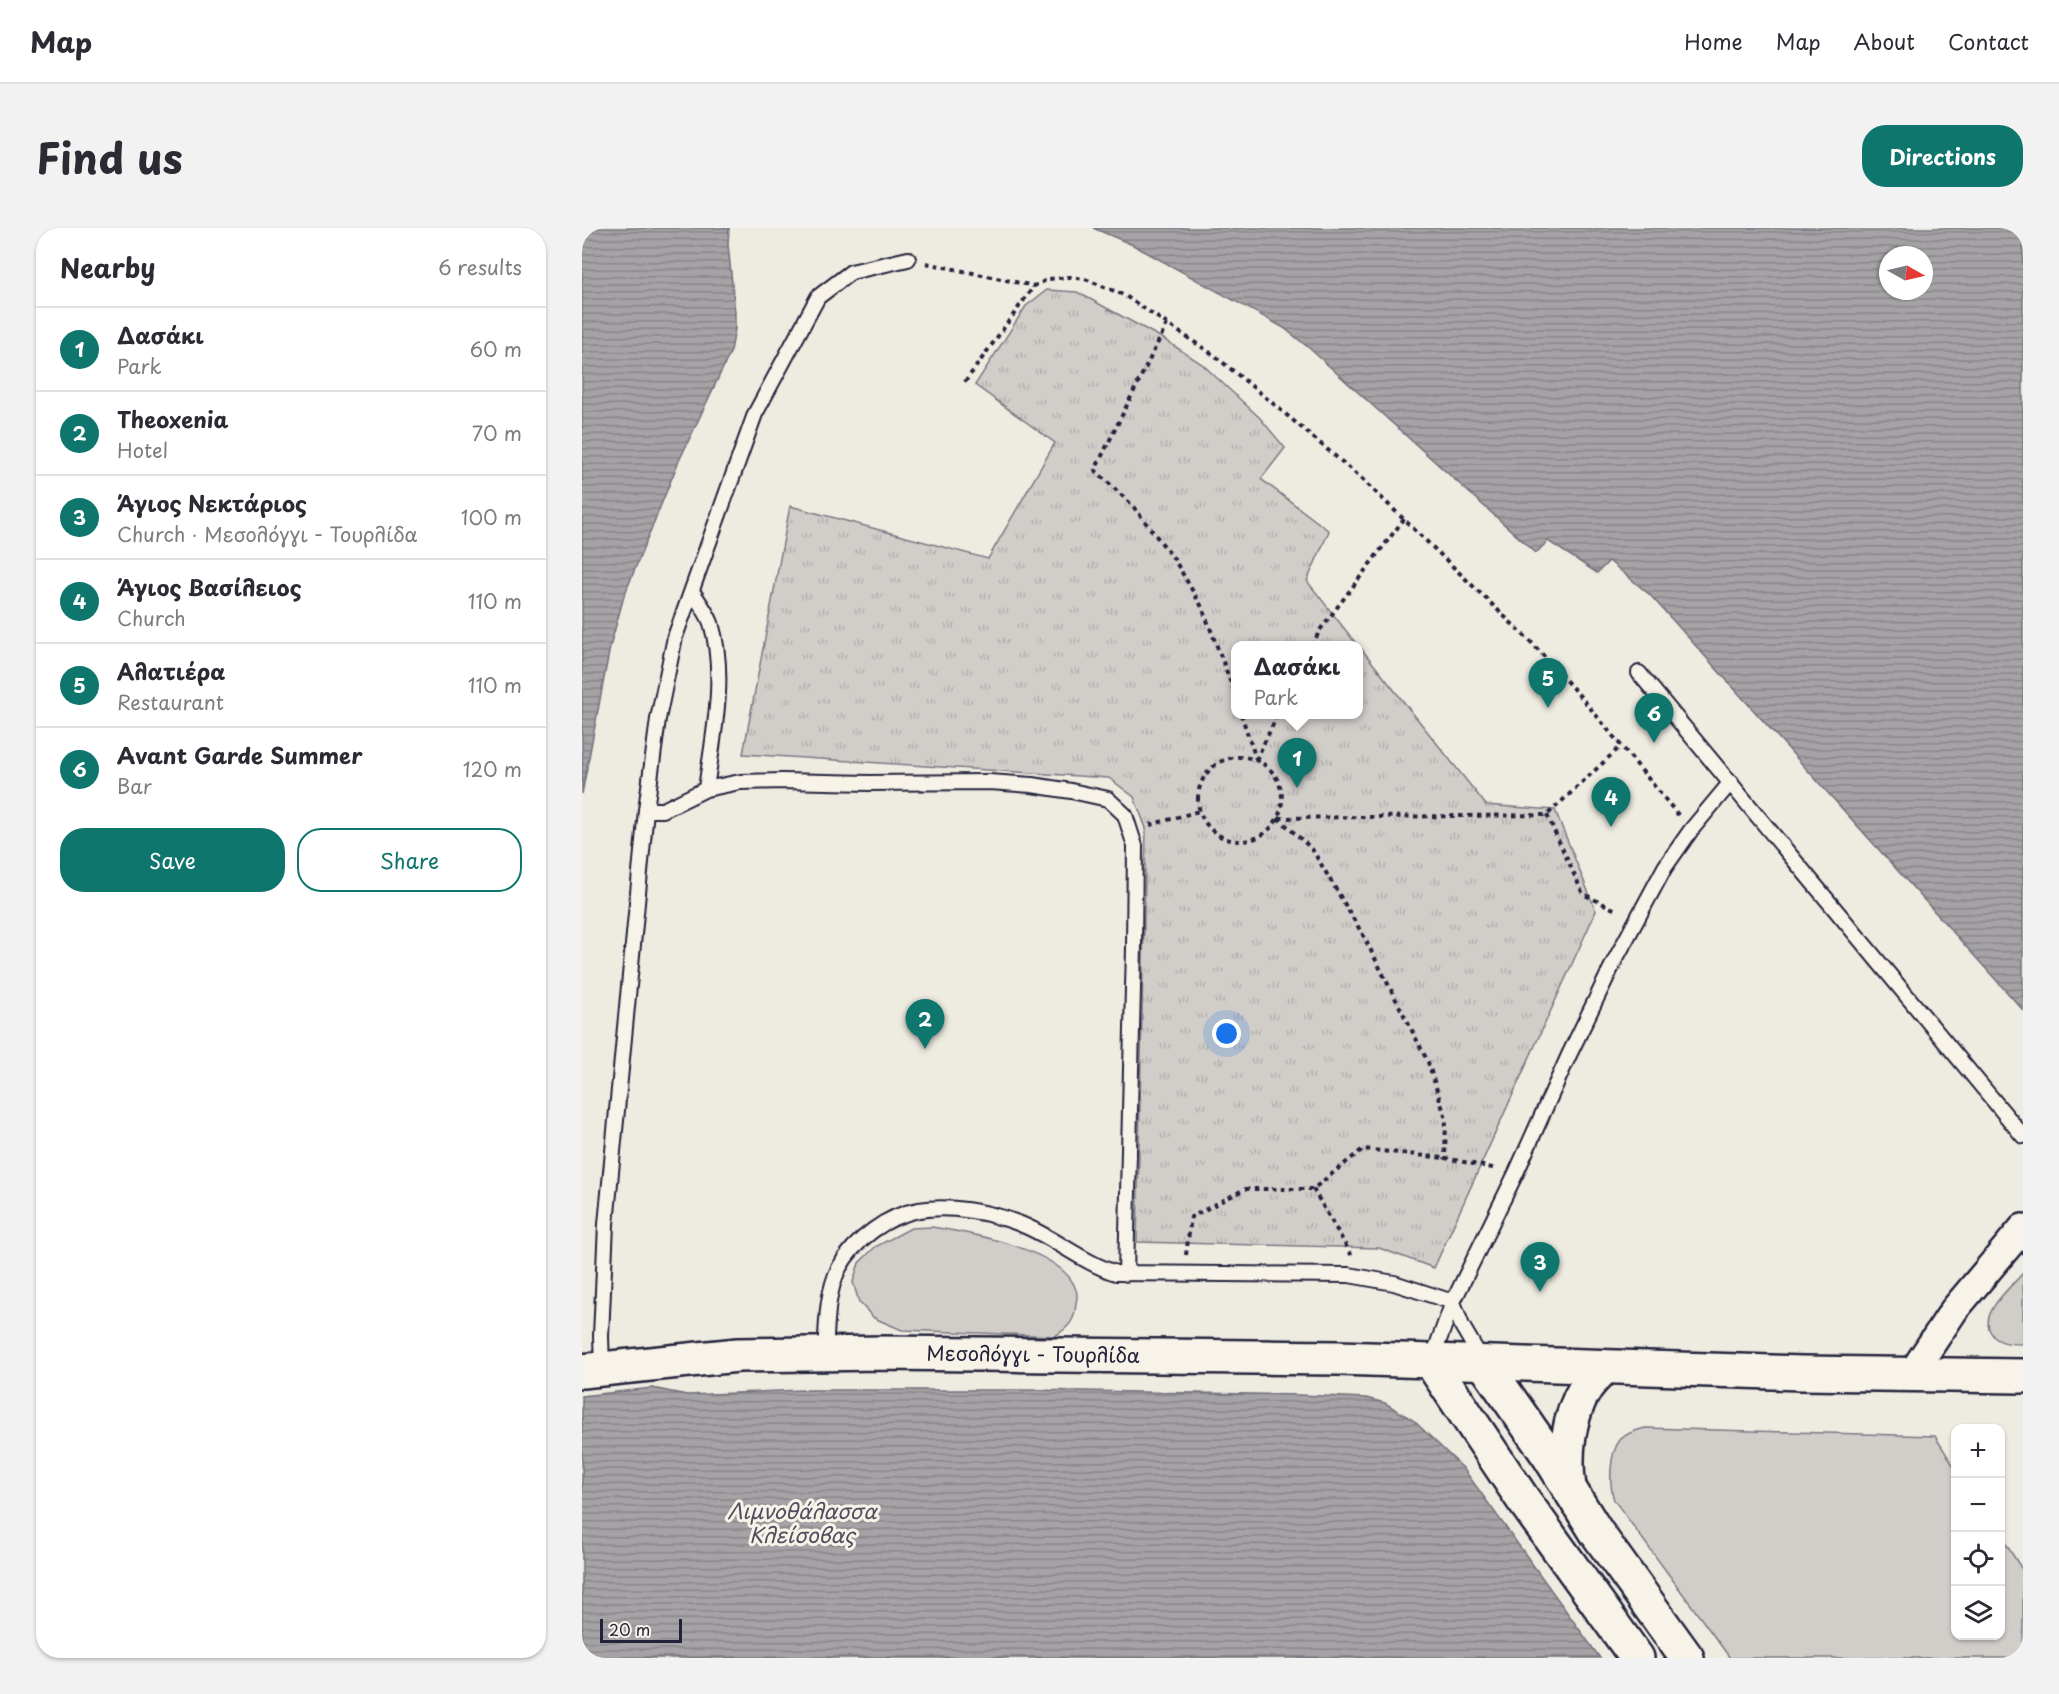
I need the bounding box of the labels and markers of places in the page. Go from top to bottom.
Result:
pin: 5 [1528,658,1568,708]
pin: 6 [1634,694,1674,743]
pin: 1 [1278,738,1316,788]
pin: 4 [1592,778,1630,827]
pin: 2 [906,1000,944,1049]
pin: 3 [1520,1242,1560,1292]

